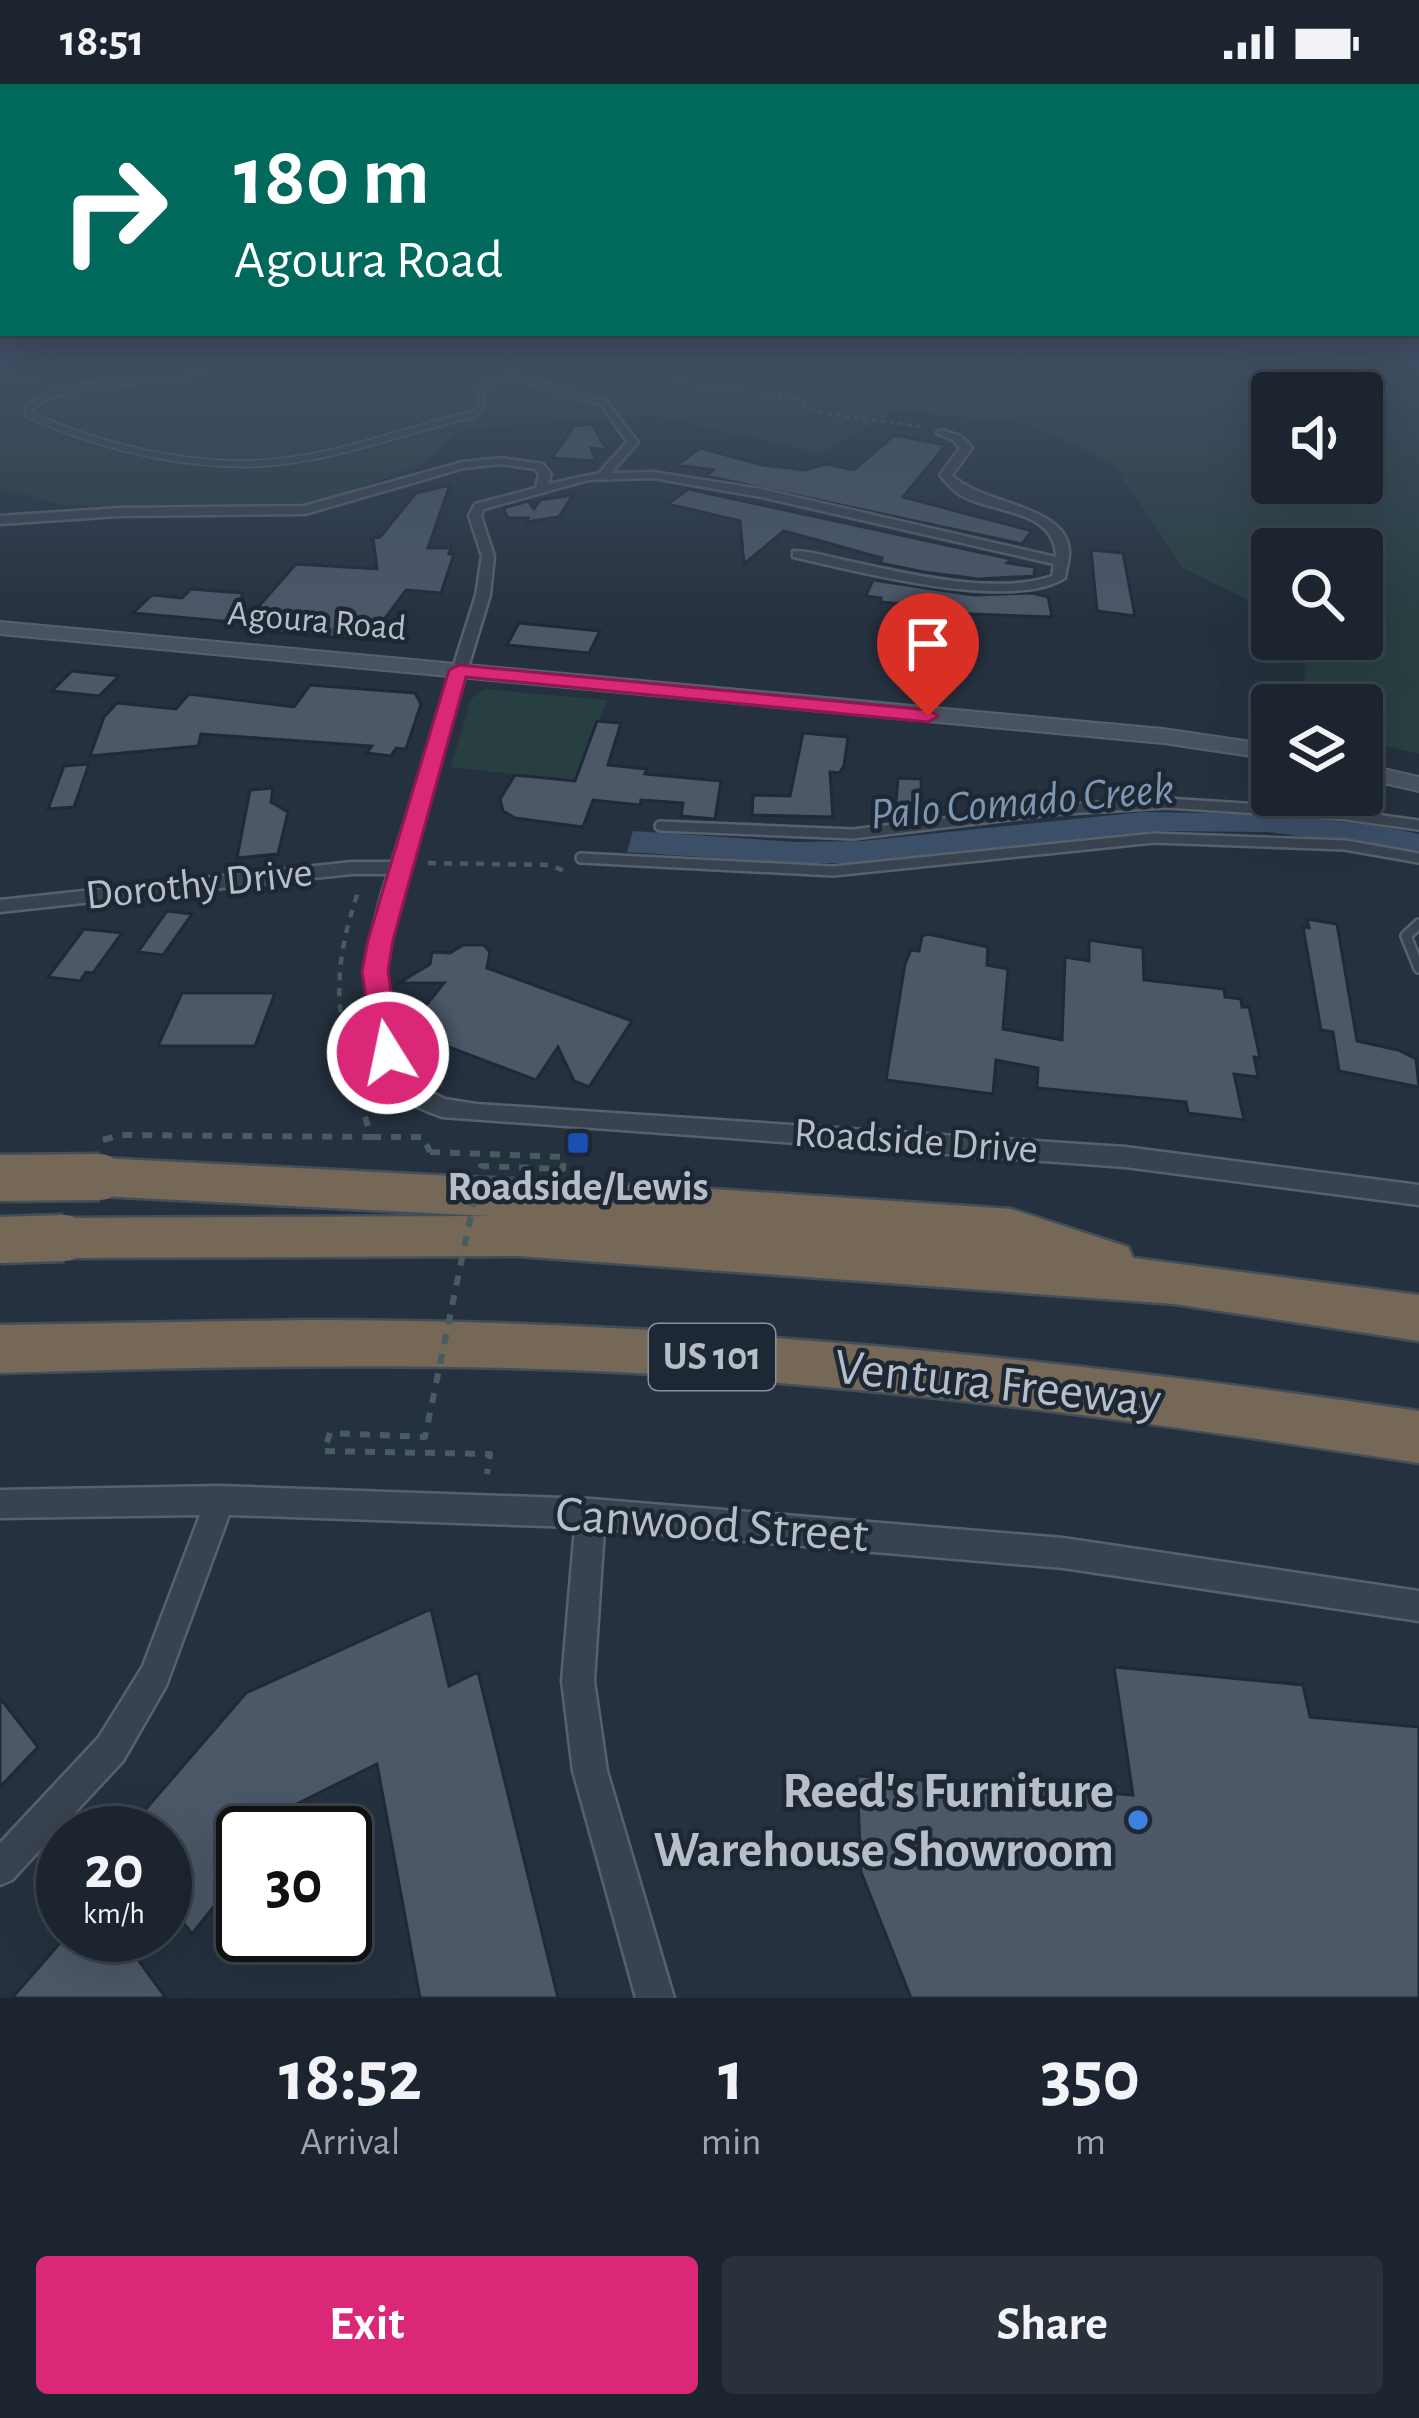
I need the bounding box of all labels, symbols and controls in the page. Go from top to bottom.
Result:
text: 18:51 [60,19,144,64]
icon: right [36,132,192,288]
text: 180 m [234,136,430,220]
text: Agoura Road [234,234,503,288]
map controls [1251,372,1383,816]
button: sound [1251,372,1383,504]
button: search [1251,528,1383,660]
pin [877,593,979,716]
street label: Agoura Road [226,595,408,647]
icon: arrive [895,611,961,677]
button: layers [1251,684,1383,816]
water label: Palo Comado Creek [868,766,1176,838]
street label: Dorothy Drive [83,851,315,917]
position arrow [325,990,451,1116]
street label: Roadside Drive [793,1112,1039,1170]
marker: Roadside/Lewis [565,1130,591,1156]
place label: Roadside/Lewis [447,1166,709,1208]
road number: US 101 [649,1324,775,1390]
street label: Ventura Freeway [832,1341,1164,1427]
street label: Canwood Street [554,1489,870,1561]
place label: Reed's Furniture Warehouse Showroom [653,1766,1114,1876]
speed limit sign: 30 [216,1806,372,1962]
marker: Reed's Furniture Warehouse Showroom [1125,1807,1151,1833]
text: 20 [84,1839,144,1899]
text: km/h [83,1899,145,1929]
text: 18:52 [279,2041,422,2113]
text: 1 [718,2041,744,2113]
text: 350 [1040,2041,1140,2113]
text: Arrival [300,2123,401,2162]
text: min [701,2123,762,2162]
text: m [1075,2123,1106,2162]
button: Exit [36,2256,698,2394]
button: Share [722,2256,1383,2394]

